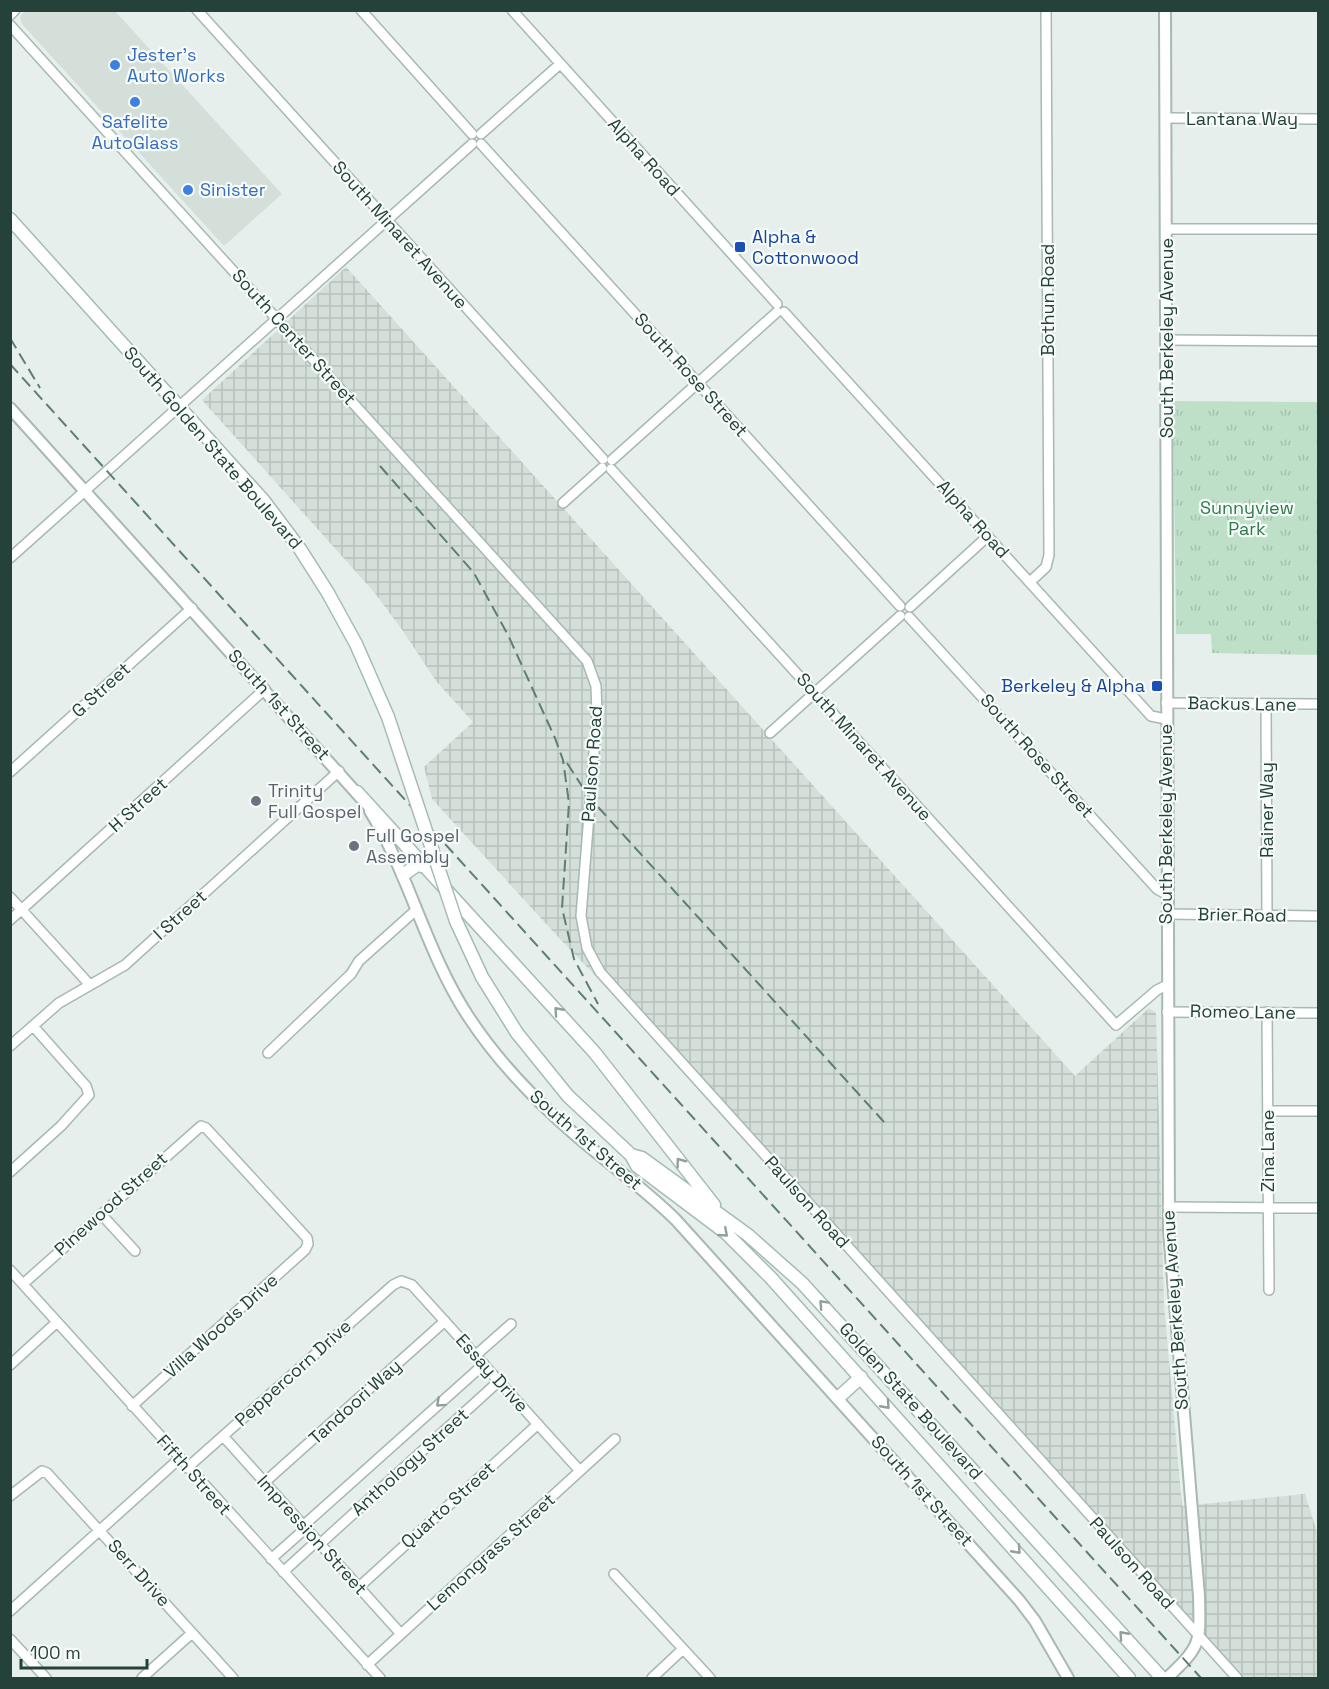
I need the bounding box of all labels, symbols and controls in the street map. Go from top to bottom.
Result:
place label: Jester's Auto Works [127,43,225,87]
marker: Jester's Auto Works [108,58,122,72]
marker: Safelite AutoGlass [128,95,142,109]
street label: Lantana Way [1186,107,1298,130]
place label: Safelite AutoGlass [92,110,178,154]
street label: Alpha Road [603,113,686,201]
street label: South Minaret Avenue [328,156,473,314]
place label: Sinister [200,178,266,201]
marker: Sinister [181,183,195,197]
place label: Alpha & Cottonwood [752,225,859,269]
street label: South Berkeley Avenue [1155,238,1178,438]
marker: Alpha & Cottonwood [733,240,747,254]
street label: Bothun Road [1036,244,1059,356]
street label: South Center Street [227,264,362,409]
street label: South Rose Street [630,308,753,442]
street label: South Golden State Boulevard [119,342,308,554]
street label: Alpha Road [932,475,1015,563]
park label: Sunnyview Park [1200,496,1294,540]
street label: South 1st Street [223,644,335,765]
street label: G Street [66,657,135,722]
street label: South Minaret Avenue [792,668,937,826]
place label: Berkeley & Alpha [1001,674,1145,697]
marker: Berkeley & Alpha [1150,679,1164,693]
street label: South Rose Street [976,689,1099,823]
street label: Backus Lane [1187,691,1297,716]
street label: Paulson Road [576,705,607,823]
street label: South Berkeley Avenue [1154,724,1177,924]
street label: Rainer Way [1255,762,1278,858]
street label: H Street [103,772,172,837]
place label: Trinity Full Gospel [268,779,361,823]
marker: Trinity Full Gospel [249,794,263,808]
place label: Full Gospel Assembly [366,824,459,868]
marker: Full Gospel Assembly [347,839,361,853]
street label: I Street [148,885,211,945]
street label: Brier Road [1197,902,1287,927]
street label: Romeo Lane [1190,999,1296,1024]
one-way arrow [554,1007,565,1018]
street label: South 1st Street [525,1084,647,1195]
street label: Zina Lane [1256,1110,1279,1192]
street label: Pinewood Street [49,1147,172,1261]
street label: Paulson Road [760,1151,855,1253]
one-way arrow [677,1158,688,1169]
street label: South Berkeley Avenue [1156,1209,1193,1411]
one-way arrow [717,1225,728,1236]
street label: Villa Woods Drive [159,1268,283,1383]
one-way arrow [819,1301,830,1312]
street label: Peppercorn Drive [230,1314,356,1431]
street label: Golden State Boulevard [835,1317,988,1484]
street label: Essay Drive [451,1329,534,1417]
street label: Tandoori Way [304,1354,406,1449]
one-way arrow [436,1396,447,1407]
one-way arrow [879,1398,890,1409]
street label: Anthology Street [346,1403,473,1520]
street label: Fifth Street [152,1430,237,1520]
street label: South 1st Street [866,1430,978,1551]
street label: Quarto Street [396,1456,500,1553]
street label: Impression Street [252,1470,372,1599]
street label: Lemongrass Street [422,1488,560,1615]
street label: Paulson Road [1085,1512,1180,1614]
street label: Serr Drive [103,1534,176,1611]
one-way arrow [1010,1543,1021,1554]
one-way arrow [1119,1631,1130,1642]
scale bar [21,1632,147,1670]
text: 100 m [30,1641,81,1664]

